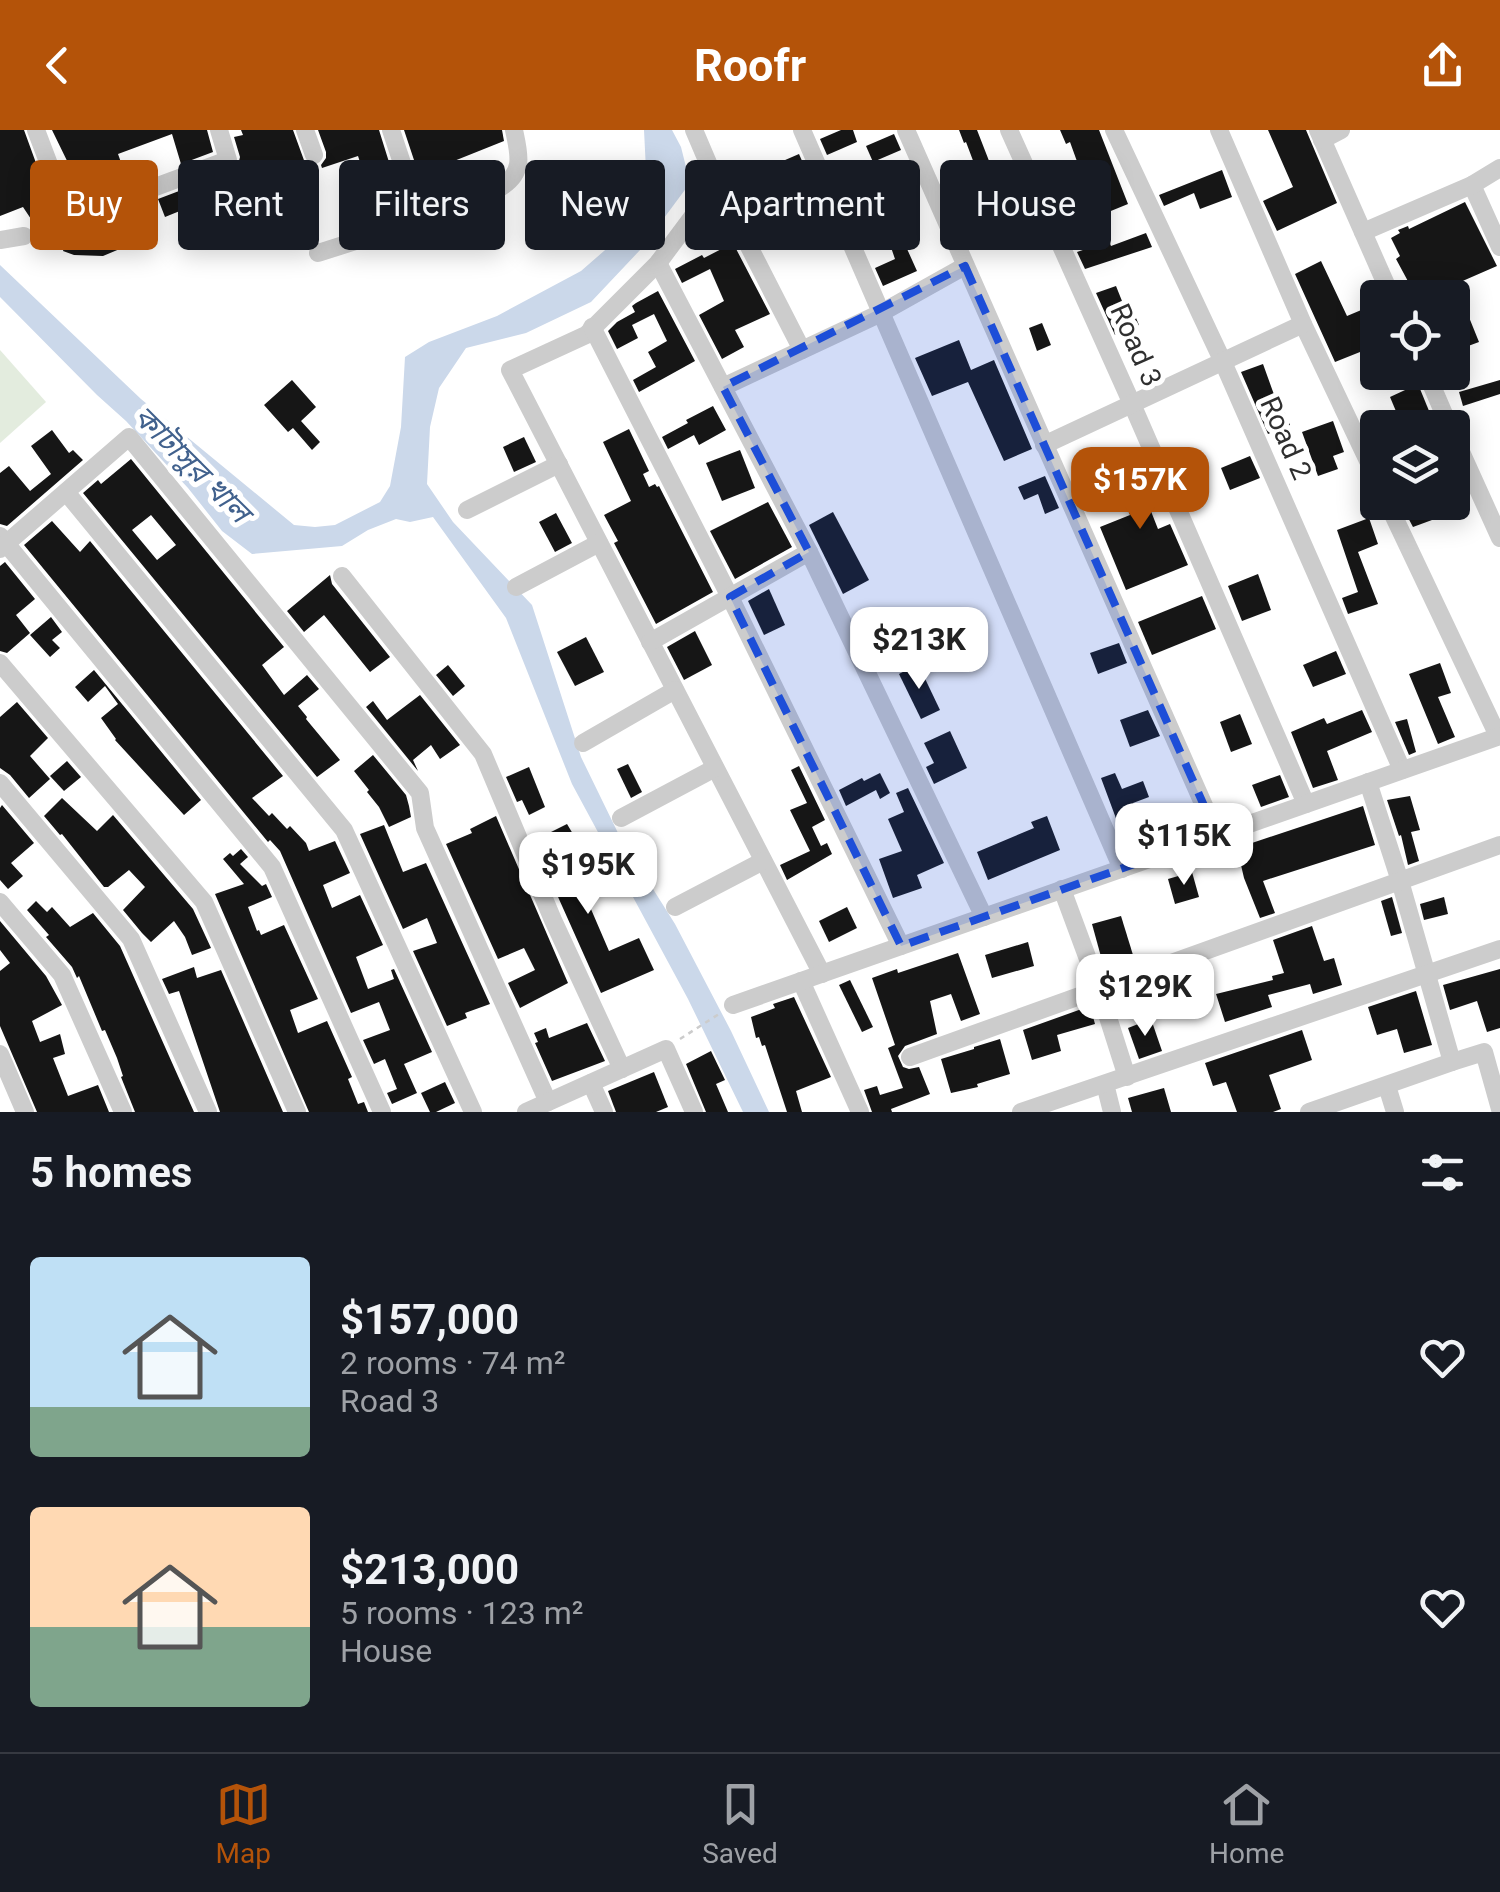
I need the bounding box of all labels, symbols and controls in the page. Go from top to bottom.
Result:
icon: back [30,38,85,93]
icon: share [1415,38,1470,93]
text: Roofr [694,39,806,92]
chip: Buy [30,160,158,250]
chip: Rent [178,160,319,250]
chip: Filters [339,160,505,250]
chip: New [525,160,665,250]
chip: Apartment [685,160,920,250]
chip: House [940,160,1111,250]
map controls [1360,280,1470,520]
button: locate [1360,280,1470,390]
street label: Road 3 [1103,299,1169,391]
street label: Road 2 [1253,392,1319,484]
water label: কাটাসুর খাল [126,398,261,533]
button: layers [1360,410,1470,520]
pin: $157K [1070,447,1210,532]
text: $157K [1093,460,1187,498]
pin: $213K [849,607,989,692]
text: $213K [872,620,966,658]
pin: $115K [1114,803,1254,888]
text: $115K [1137,816,1231,854]
pin: $195K [518,832,658,917]
text: $195K [541,845,635,883]
pin: $129K [1075,954,1215,1039]
text: $129K [1098,967,1192,1005]
icon: filters [1415,1145,1470,1200]
text: 5 homes [30,1148,192,1197]
text: $157,000 [340,1295,519,1344]
icon: home [110,1297,230,1417]
icon: heart [1415,1330,1470,1385]
text: 2 rooms · 74 m² [340,1344,565,1382]
text: Road 3 [340,1382,439,1420]
text: $213,000 [340,1545,519,1594]
icon: home [110,1547,230,1667]
icon: heart [1415,1580,1470,1635]
text: 5 rooms · 123 m² [340,1594,583,1632]
text: House [340,1632,432,1670]
tab: Map [216,1777,271,1870]
tab: Saved [702,1777,778,1870]
tab: Home [1209,1777,1284,1870]

